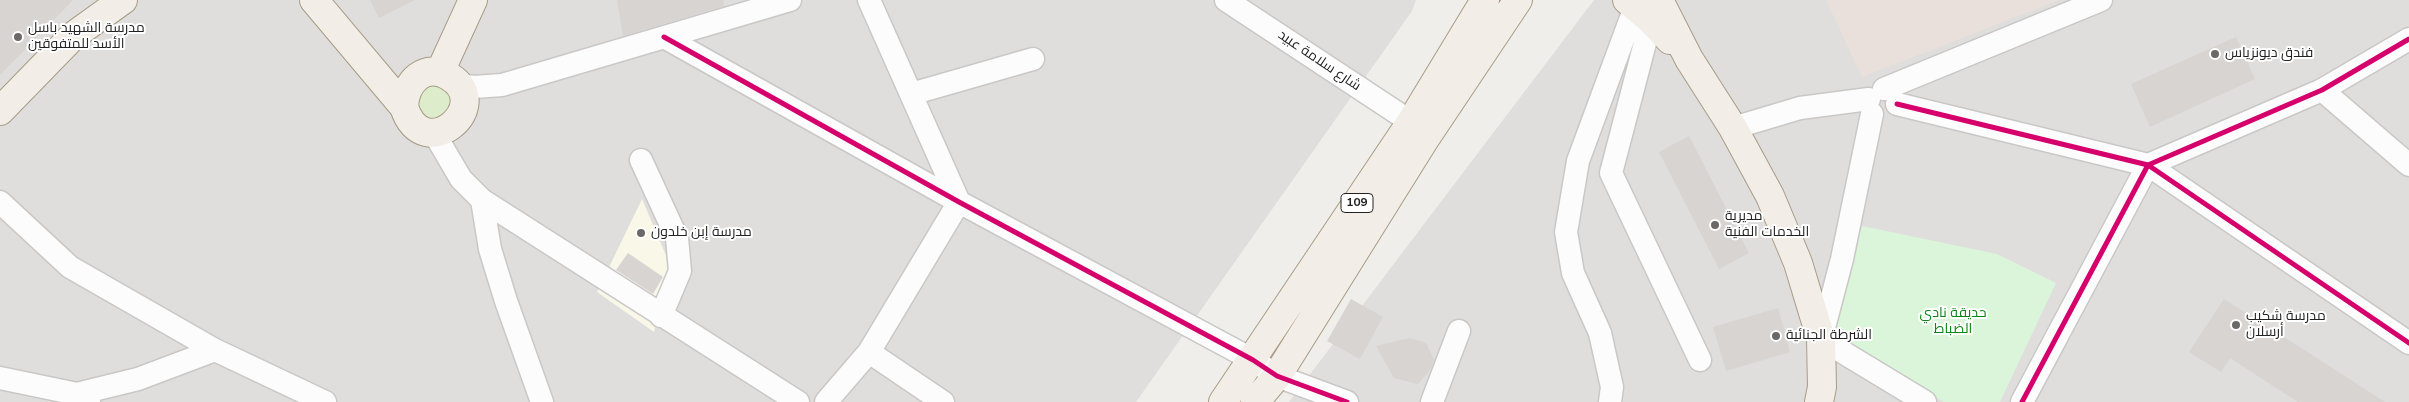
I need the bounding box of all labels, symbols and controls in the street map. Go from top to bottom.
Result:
place label: مدرسة الشهيد باسل الأسد للمتفوقين [28,21,145,54]
street label: شارع سلامة عبيد [1274,27,1364,95]
marker: مدرسة الشهيد باسل الأسد للمتفوقين [12,31,24,43]
place label: فندق ديونزياس [2225,46,2313,62]
marker: فندق ديونزياس [2209,48,2221,60]
road number: 109 [1341,194,1373,212]
place label: مديرية الخدمات الفنية [1725,209,1809,242]
marker: مديرية الخدمات الفنية [1709,219,1721,231]
place label: مدرسة إبن خلدون [651,225,752,241]
marker: مدرسة إبن خلدون [635,227,647,239]
park label: حديقة نادي الضباط [1920,306,1986,338]
place label: مدرسة شكيب أرسلان [2246,309,2326,342]
marker: مدرسة شكيب أرسلان [2230,319,2242,331]
place label: الشرطة الجنائية [1786,328,1872,344]
marker: الشرطة الجنائية [1770,330,1782,342]

